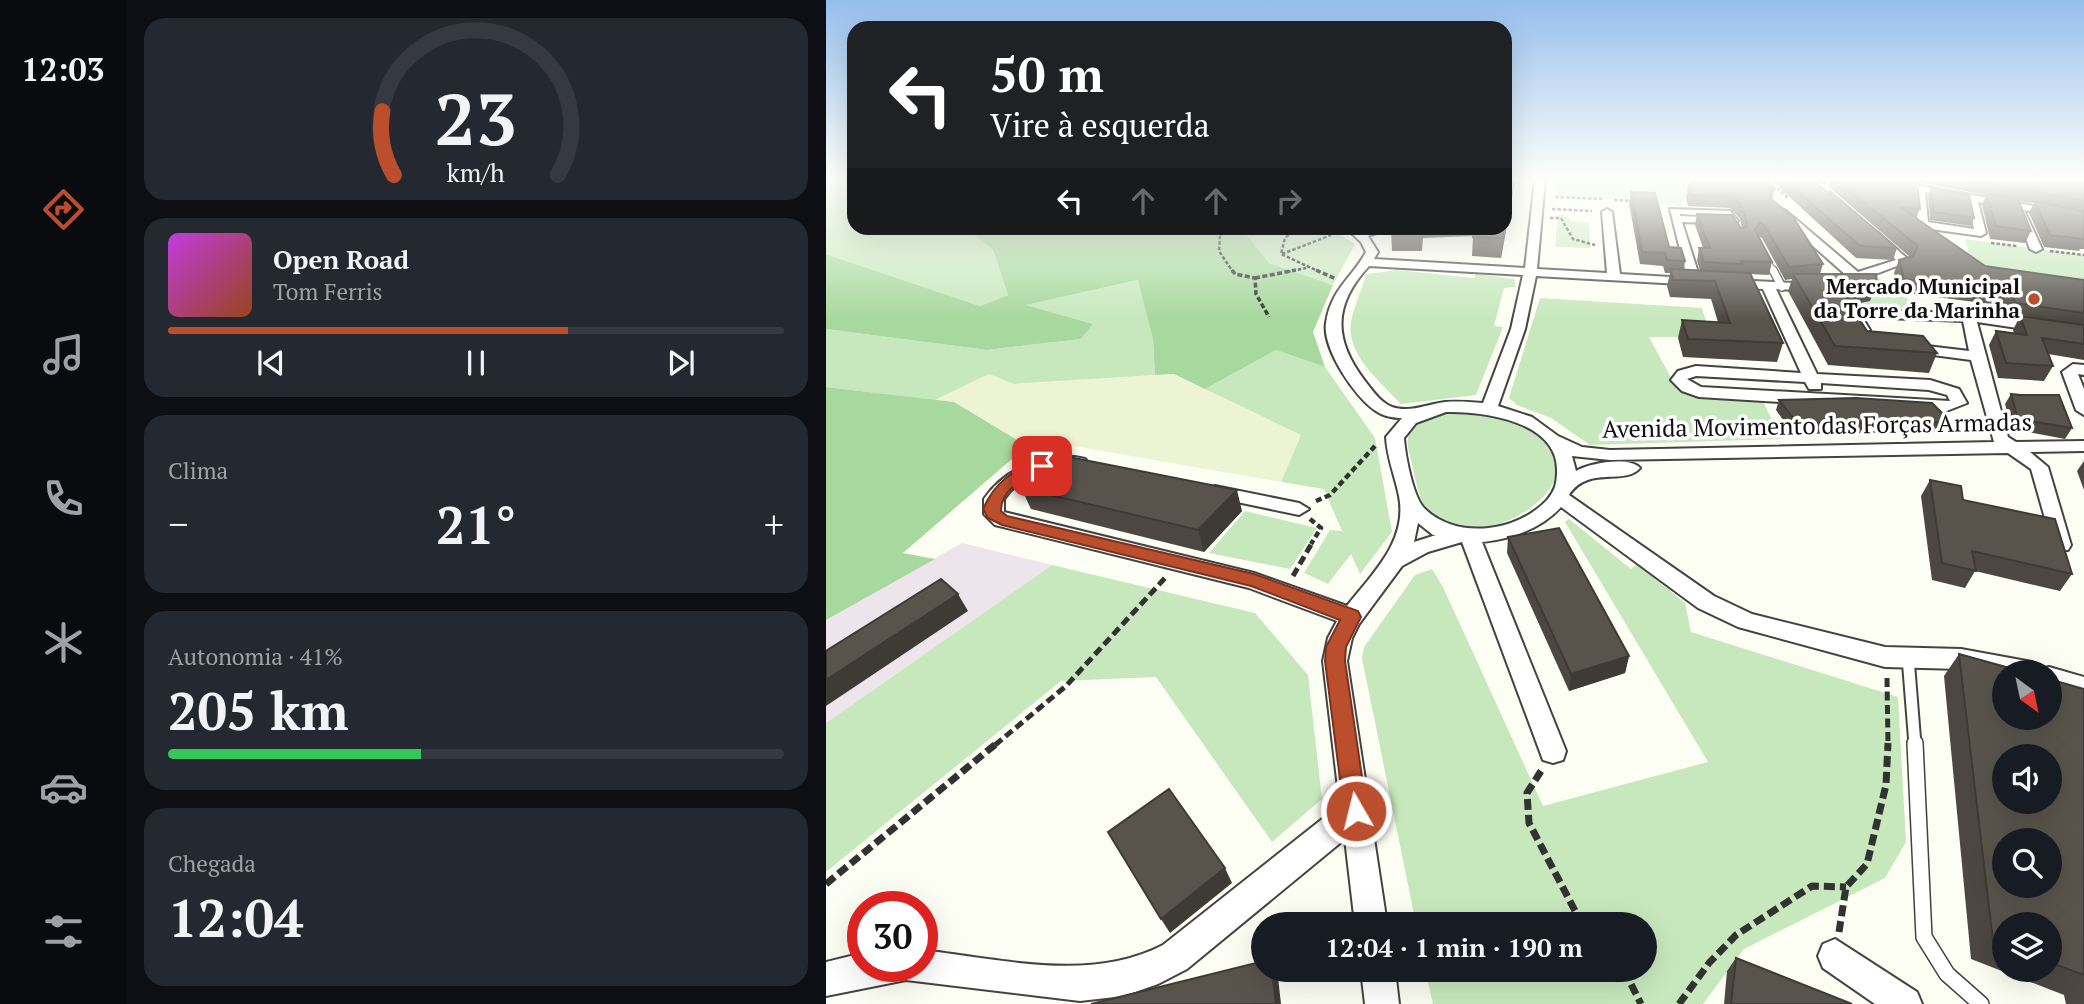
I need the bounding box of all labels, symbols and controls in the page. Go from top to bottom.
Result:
text: 50 m [990,41,1104,106]
text: 12:03 [21,48,105,90]
icon: left [875,49,966,140]
text: 23 [435,69,517,166]
text: Vire à esquerda [990,104,1210,146]
text: km/h [447,156,505,189]
icon: left [1051,182,1089,220]
icon: ahead [1124,182,1162,220]
icon: ahead [1197,182,1235,220]
icon: right [1270,182,1308,220]
icon: directions [39,185,88,234]
text: Open Road [273,242,409,276]
place label: Mercado Municipal da Torre da Marinha [1814,272,2020,324]
text: Tom Ferris [273,276,383,307]
marker: Mercado Municipal da Torre da Marinha [2026,291,2042,307]
icon: music [39,330,88,379]
icon: previous [252,344,290,382]
icon: pause [457,344,495,382]
icon: next [662,344,700,382]
street label: Avenida Movimento das Forças Armadas [1602,405,2032,445]
pin [1012,436,1072,496]
icon: arrive [1023,447,1061,485]
text: Clima [168,455,228,486]
icon: phone [39,474,88,523]
text: 21° [436,490,516,559]
text: − [168,499,188,549]
text: + [764,499,784,549]
icon: climate [39,618,88,667]
text: Autonomia · 41% [168,641,343,672]
north arrow [1992,660,2062,730]
map controls [1992,660,2062,982]
text: 205 km [168,676,349,745]
button: sound [1992,744,2062,814]
icon: car [39,763,88,812]
position arrow [1319,774,1393,848]
button: search [1992,828,2062,898]
text: Chegada [168,848,256,879]
text: 12:04 [168,883,303,952]
speed limit sign: 30 [847,891,938,982]
icon: filters [39,907,88,956]
button: layers [1992,912,2062,982]
text: 12:04 · 1 min · 190 m [1325,930,1583,964]

